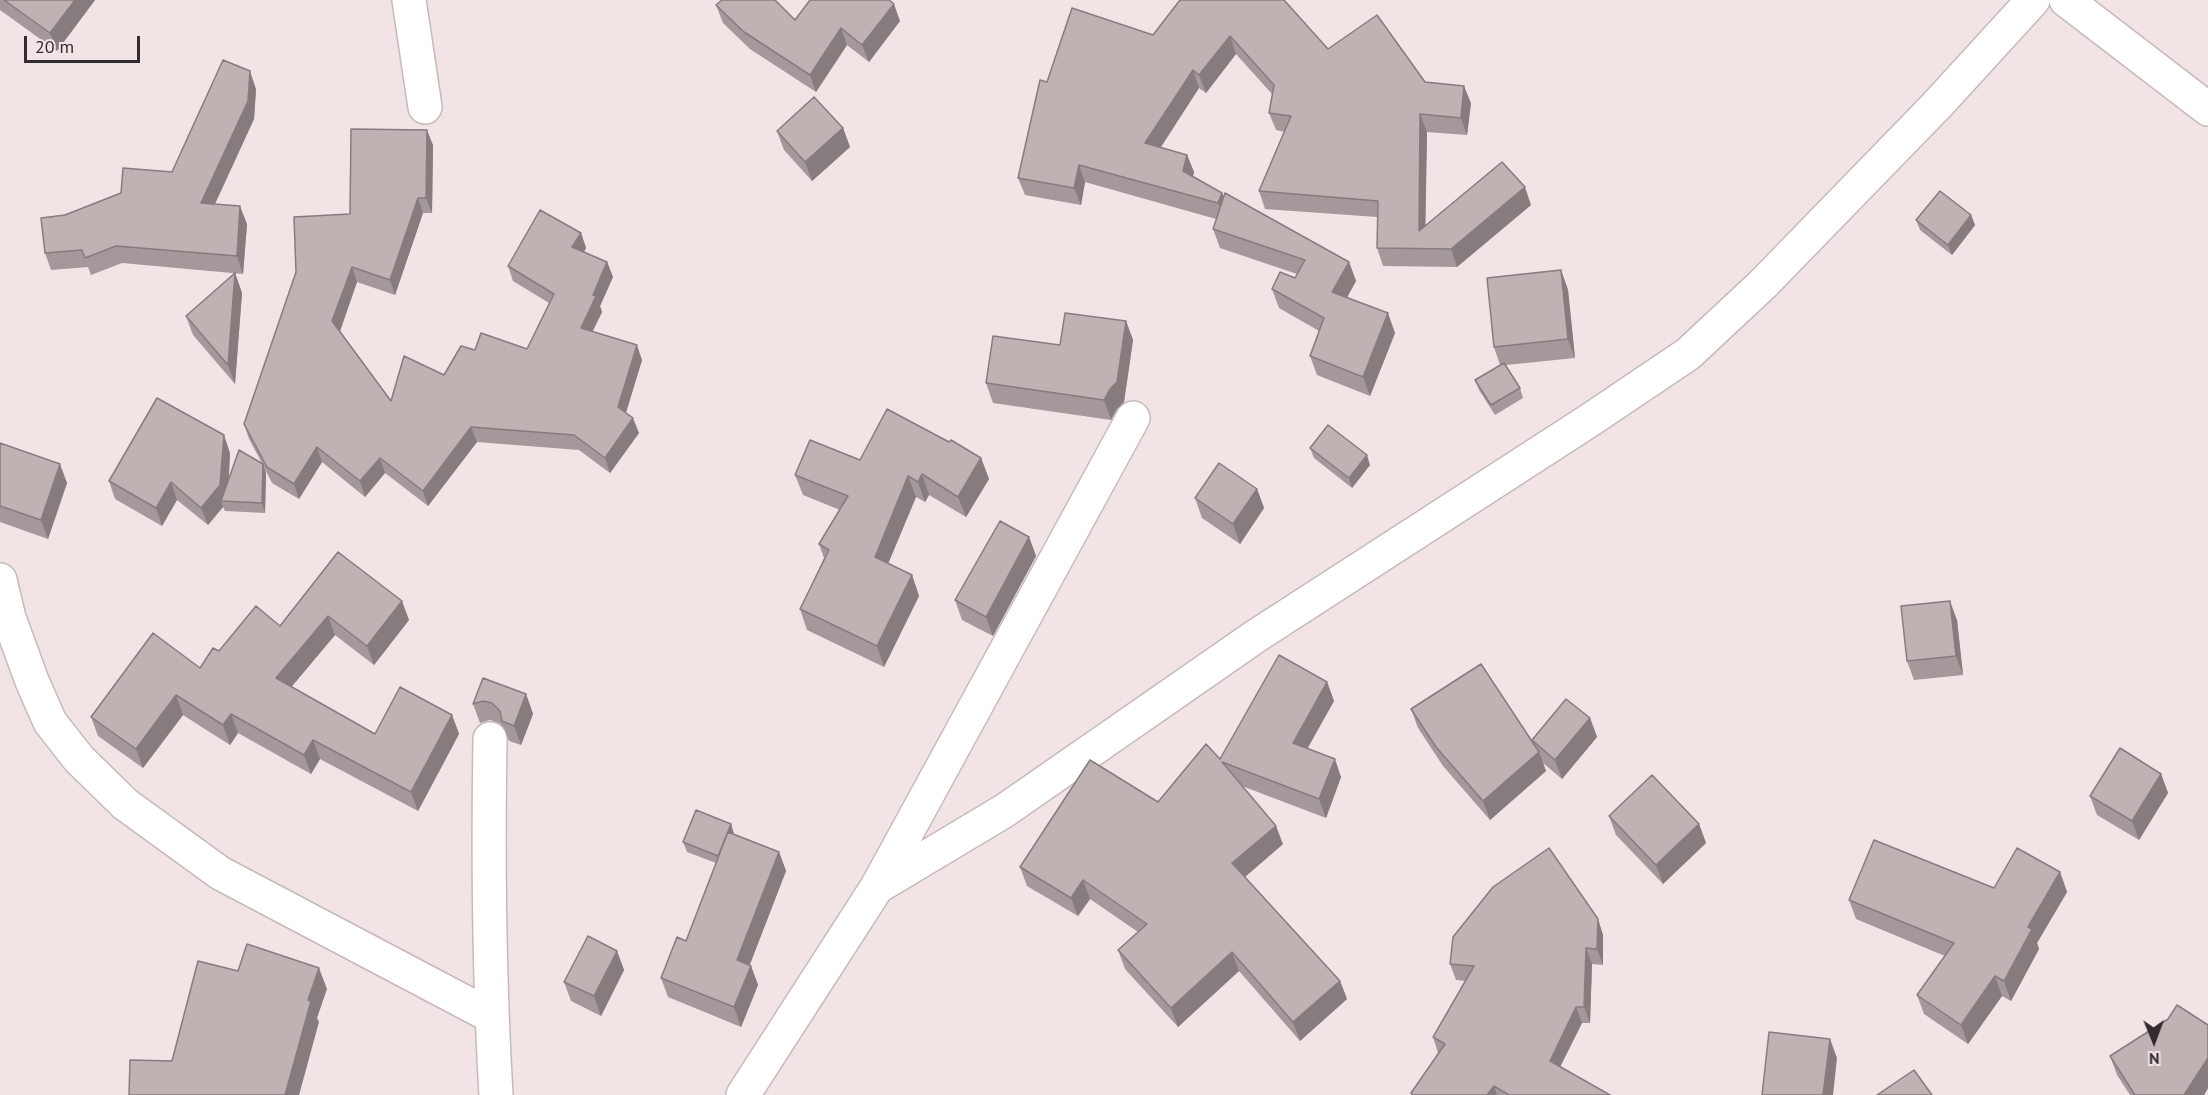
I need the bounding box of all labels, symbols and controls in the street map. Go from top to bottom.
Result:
scale bar [27,24,142,62]
text: 20 m [35,35,74,58]
north arrow [2124,1011,2184,1071]
text: N [2149,1049,2160,1069]

